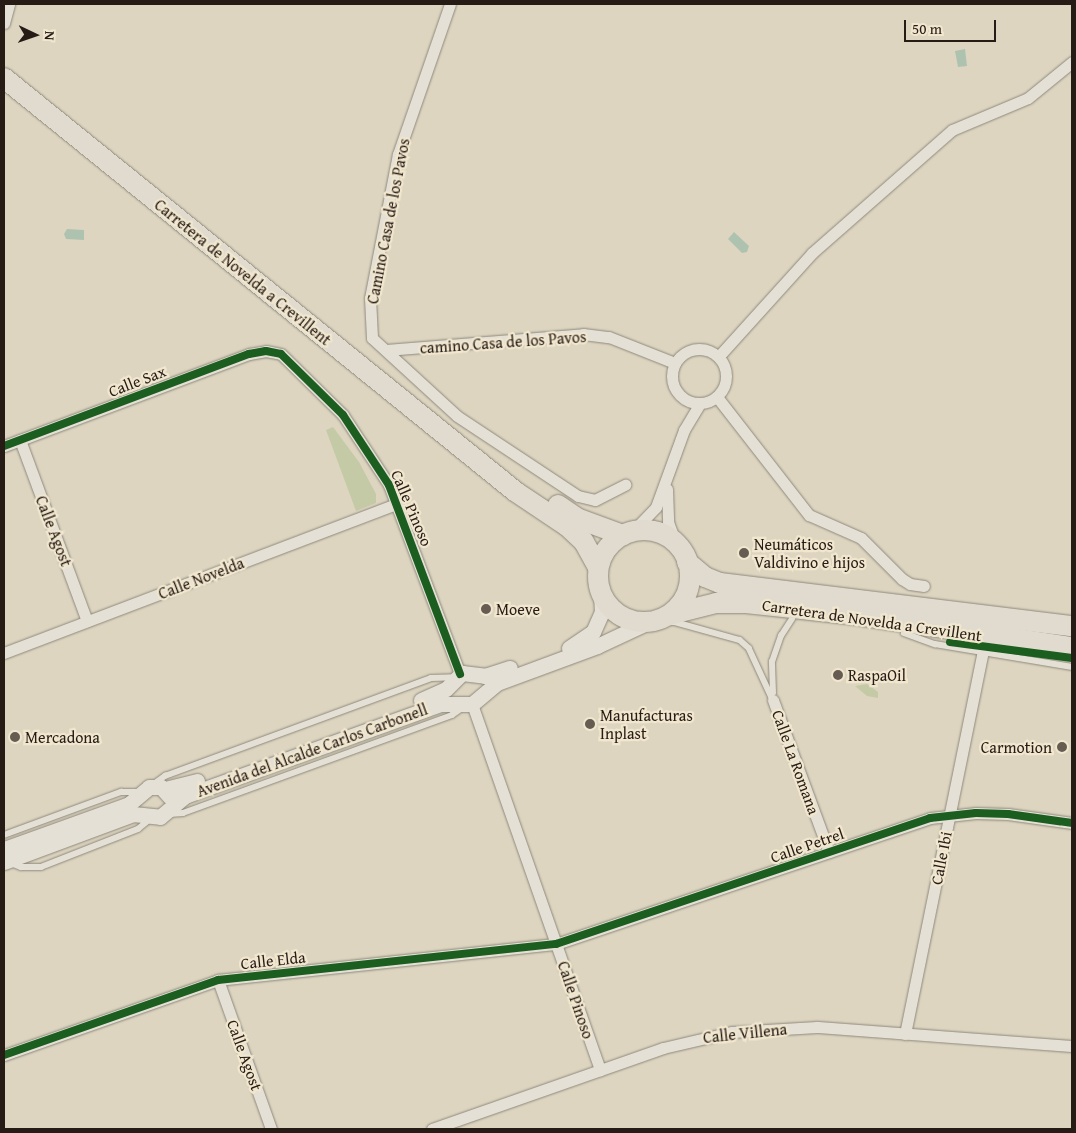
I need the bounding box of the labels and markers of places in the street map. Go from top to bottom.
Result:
place label: Neumáticos Valdivino e hijos [754,534,865,572]
marker: Neumáticos Valdivino e hijos [738,547,750,559]
place label: Moeve [496,599,540,619]
marker: Moeve [480,603,492,615]
place label: RaspaOil [848,665,906,685]
marker: RaspaOil [832,669,844,681]
place label: Manufacturas Inplast [600,705,693,743]
marker: Manufacturas Inplast [584,718,596,730]
place label: Mercadona [25,727,100,747]
marker: Mercadona [9,731,21,743]
place label: Carmotion [981,737,1052,757]
marker: Carmotion [1056,741,1068,753]

